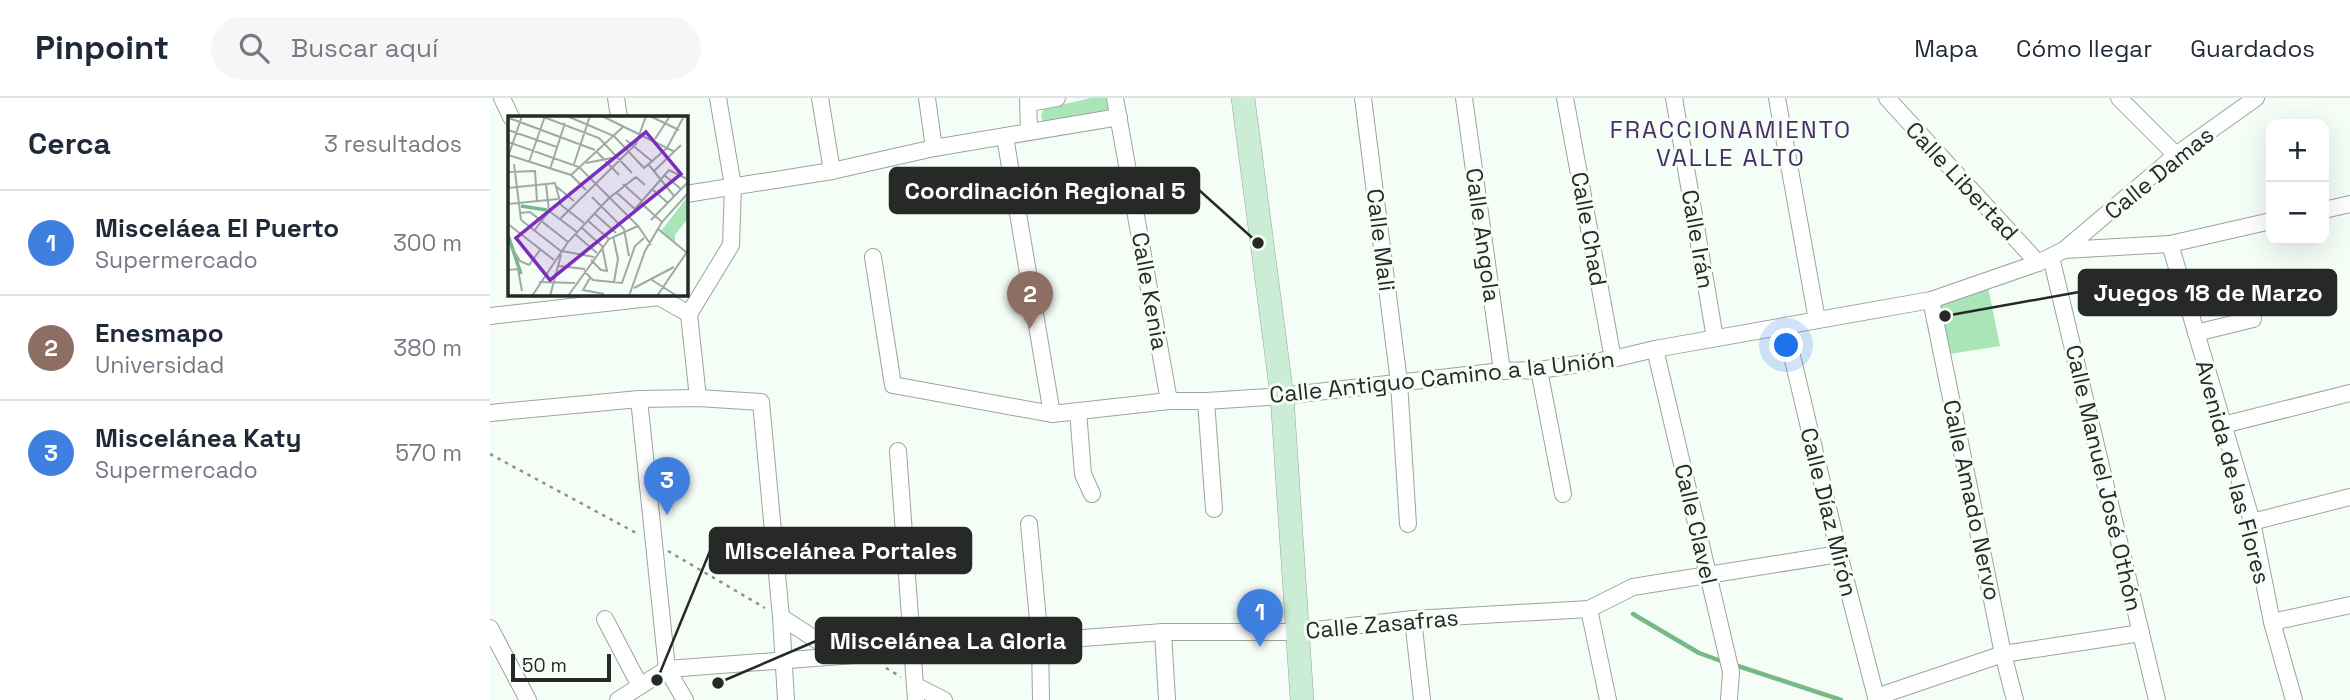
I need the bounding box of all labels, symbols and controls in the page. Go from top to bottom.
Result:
search box [211,17,701,80]
text: Pinpoint [35,27,169,69]
icon: search [235,29,273,67]
text: Buscar aquí [291,31,438,65]
text: Mapa [1914,33,1978,64]
text: Cómo llegar [2016,33,2152,64]
text: Guardados [2190,33,2315,64]
district label: FRACCIONAMIENTO VALLE ALTO [1610,114,1852,173]
street label: Calle Libertad [1899,115,2025,247]
inset map [508,116,688,296]
map controls [2266,119,2329,245]
button: + [2266,119,2329,182]
street label: Calle Damas [2098,120,2220,226]
text: Cerca [28,124,111,163]
text: 3 resultados [324,129,462,159]
street label: Calle Angola [1459,166,1507,304]
callout: Coordinación Regional 5 [890,168,1199,213]
street label: Calle Chad [1564,170,1614,288]
text: Coordinación Regional 5 [905,175,1185,206]
button: − [2266,182,2329,245]
street label: Calle Mali [1360,187,1402,293]
street label: Calle Irán [1675,187,1721,291]
text: Misceláea El Puerto [95,211,339,245]
text: 1 [46,228,56,258]
text: 300 m [393,228,462,258]
street label: Calle Kenia [1125,230,1175,352]
text: Supermercado [95,245,258,275]
callout: Juegos 18 de Marzo [2079,270,2336,315]
pin: 2 [1007,271,1053,329]
text: Juegos 18 de Marzo [2093,277,2323,308]
text: Enesmapo [95,316,224,350]
your location [1769,328,1803,362]
text: 2 [44,333,58,363]
text: 380 m [393,333,462,363]
street label: Calle Manuel José Othón [2059,342,2149,614]
street label: Calle Antiguo Camino a la Unión [1268,344,1616,410]
text: Universidad [95,350,224,380]
street label: Avenida de las Flores [2189,357,2277,587]
street label: Calle Amado Nervo [1936,397,2008,603]
text: Miscelánea Katy [95,421,302,455]
street label: Calle Díaz Mirón [1794,424,1864,600]
text: 3 [44,438,58,468]
text: 570 m [395,438,462,468]
text: Supermercado [95,455,258,485]
pin: 3 [644,457,690,515]
street label: Calle Clavel [1668,461,1724,587]
callout: Miscelánea Portales [710,528,971,573]
text: Miscelánea Portales [725,535,957,566]
pin: 1 [1237,589,1283,647]
street label: Calle Zasafras [1304,602,1460,646]
callout: Miscelánea La Gloria [816,618,1081,663]
text: Miscelánea La Gloria [830,625,1066,656]
scale bar [511,651,611,683]
text: 50 m [522,653,567,678]

